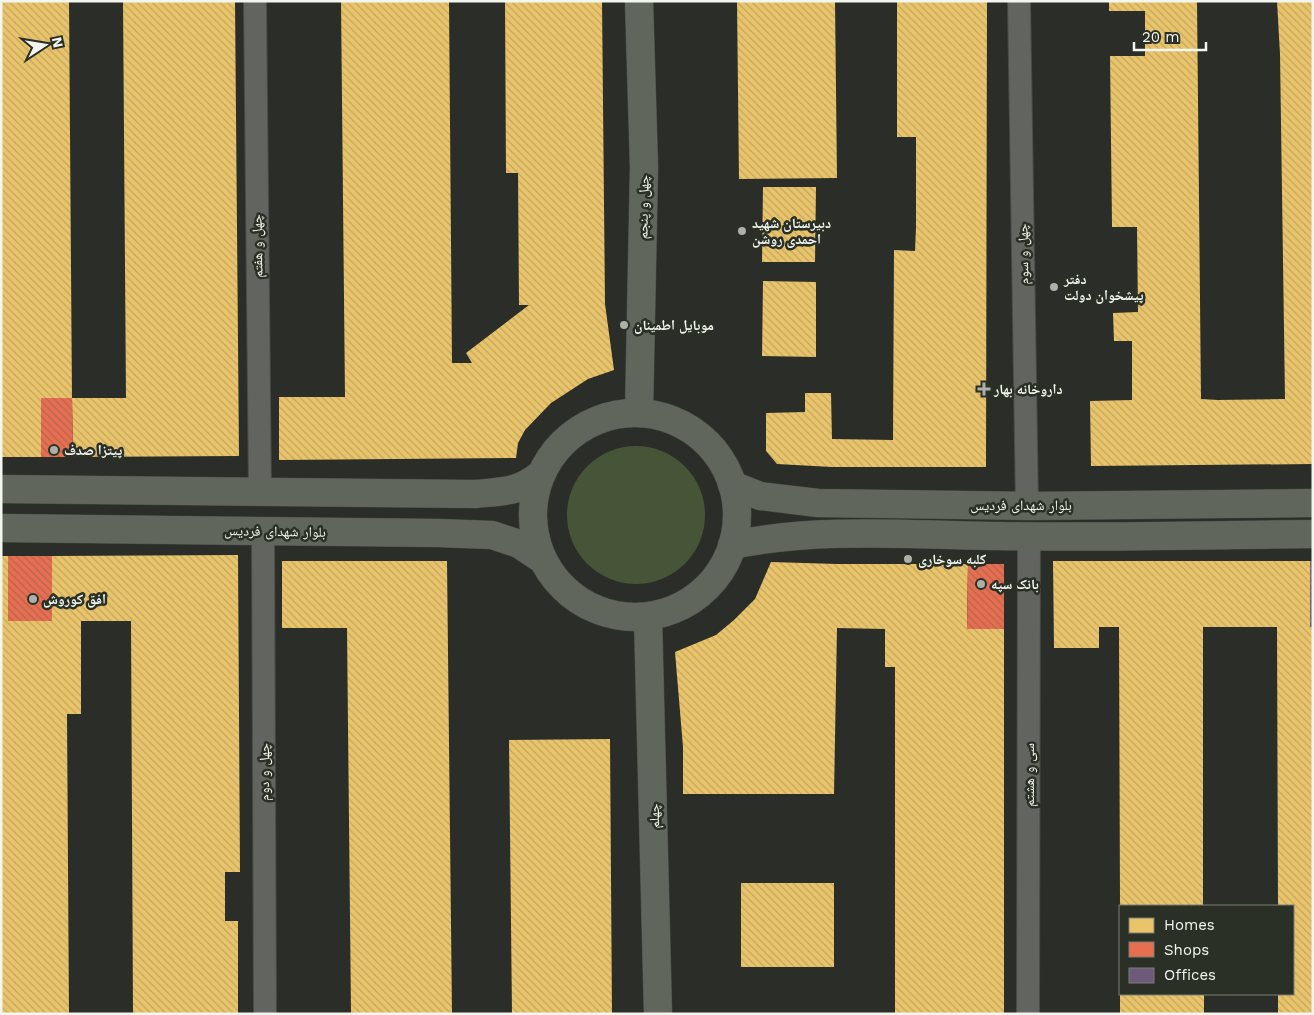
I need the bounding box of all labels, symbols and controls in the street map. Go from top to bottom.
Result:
north arrow [20,20,70,70]
scale bar [1134,20,1206,52]
text: 20 m [1142,28,1180,46]
text: N [49,36,67,49]
street label: چهل و پنجم [634,175,654,239]
street label: چهل و هفتم [248,214,268,278]
place label: دبیرستان شهید احمدی روشن [752,215,831,248]
street label: چهل و سوم [1014,223,1034,285]
marker: دبیرستان شهید احمدی روشن [736,225,748,237]
place label: دفتر پیشخوان دولت [1063,271,1144,304]
marker: دفتر پیشخوان دولت [1048,281,1060,293]
place label: موبایل اطمینان [634,317,714,334]
marker: موبایل اطمینان [618,319,630,331]
place label: داروخانه بهار [993,381,1063,398]
marker: داروخانه بهار [978,383,990,395]
place label: پیتزا صدف [64,442,122,459]
marker: پیتزا صدف [48,444,60,456]
street label: بلوار شهدای فردیس [970,497,1072,514]
street label: بلوار شهدای فردیس [224,522,326,541]
place label: کلبه سوخاری [918,551,986,568]
marker: کلبه سوخاری [902,553,914,565]
place label: بانک سپه [991,576,1039,593]
marker: بانک سپه [975,578,987,590]
place label: افق کوروش [43,591,106,608]
marker: افق کوروش [27,593,39,605]
street label: چهل و دوم [256,743,274,801]
street label: سی و هشتم [1021,743,1039,807]
street label: چهلم [646,803,664,829]
legend [1119,905,1294,995]
text: Homes [1164,916,1215,934]
text: Shops [1164,941,1209,959]
text: Offices [1164,966,1216,984]

